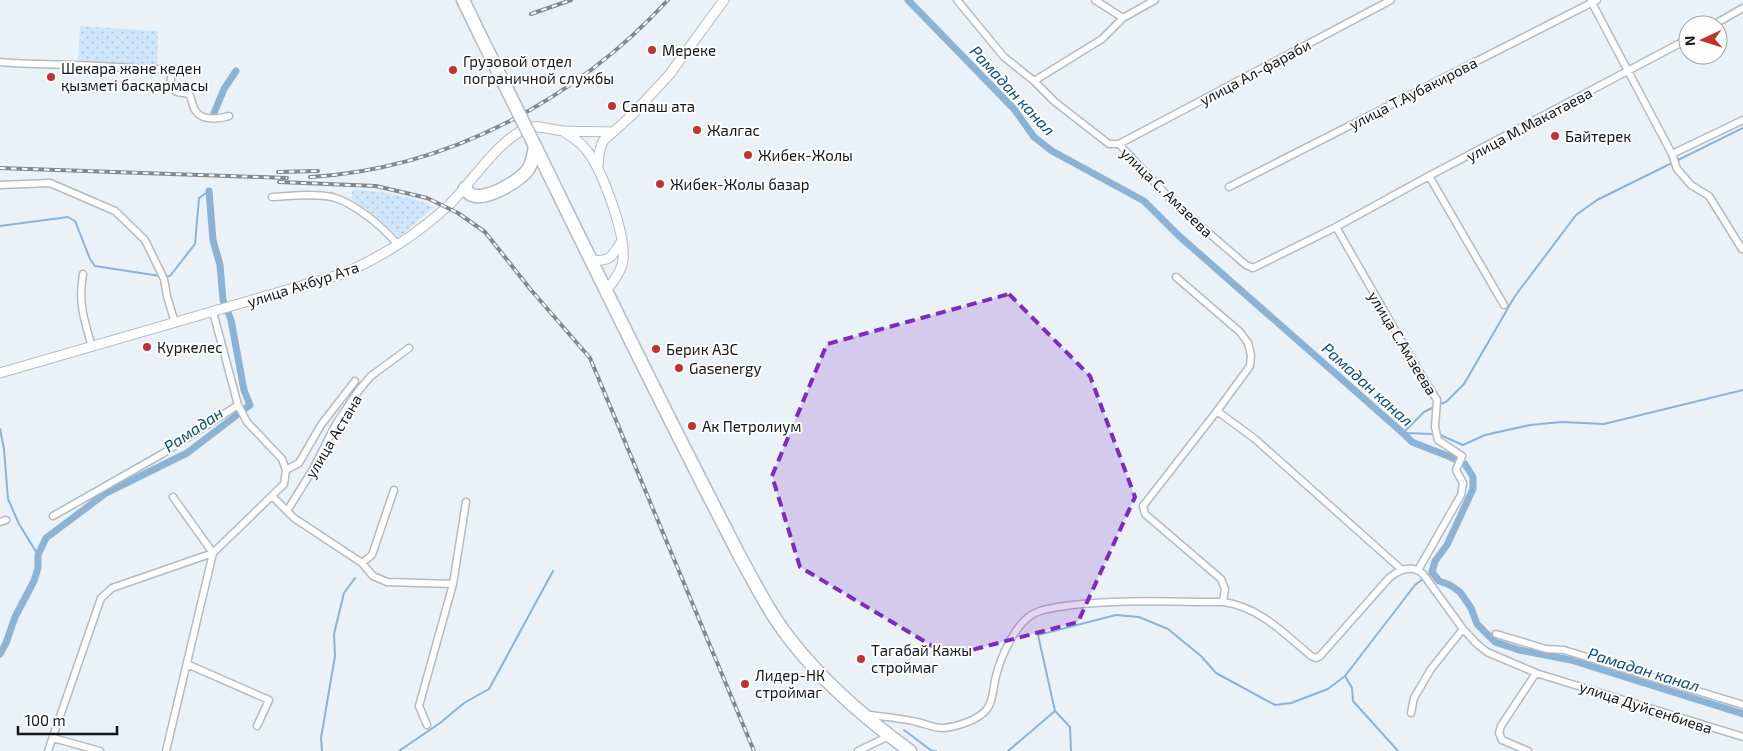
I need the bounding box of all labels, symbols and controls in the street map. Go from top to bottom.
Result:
north arrow [1678,15,1728,65]
street label: улица Ал-фараби [1196,35,1314,110]
text: N [1681,35,1698,47]
place label: Мереке [662,41,716,59]
water label: Рамадан канал [967,41,1059,139]
marker: Мереке [646,44,658,56]
place label: Грузовой отдел пограничной службы [463,52,614,88]
street label: улица Т.Аубакирова [1346,53,1480,134]
place label: Шекара және кеден қызметі басқармасы [61,59,208,94]
marker: Грузовой отдел пограничной службы [447,64,459,76]
marker: Шекара және кеден қызметі басқармасы [45,71,57,83]
street label: улица М.Макатаева [1463,83,1595,166]
place label: Сапаш ата [622,97,695,115]
marker: Сапаш ата [606,100,618,112]
place label: Жалгас [707,121,760,139]
marker: Жалгас [691,124,703,136]
place label: Байтерек [1565,127,1631,145]
marker: Байтерек [1549,130,1561,142]
street label: улица С. Амзеева [1116,143,1217,241]
place label: Жибек-Жолы [758,146,853,164]
marker: Жибек-Жолы [742,149,754,161]
place label: Жибек-Жолы базар [670,175,810,193]
marker: Жибек-Жолы базар [654,178,666,190]
street label: улица Акбур Ата [245,257,361,311]
street label: улица С.Амзеева [1364,288,1441,399]
place label: Куркелес [157,338,223,357]
water label: Рамадан канал [1319,338,1417,430]
place label: Берик АЗС [666,340,739,358]
marker: Куркелес [141,341,153,353]
marker: Берик АЗС [650,343,662,355]
place label: Gasenergy [689,359,761,377]
marker: Gasenergy [673,362,685,374]
street label: улица Астана [301,391,366,482]
water label: Рамадан [160,402,226,456]
place label: Ак Петролиум [702,417,802,436]
marker: Ак Петролиум [686,420,698,432]
place label: Тагабай Кажы строймаг [871,641,972,676]
water label: Рамадан канал [1586,643,1702,695]
marker: Тагабай Кажы строймаг [855,653,867,665]
place label: Лидер-НК строймаг [755,666,825,701]
street label: улица Дуйсенбиева [1577,677,1715,738]
marker: Лидер-НК строймаг [739,678,751,690]
scale bar [18,704,116,736]
text: 100 m [25,711,66,729]

